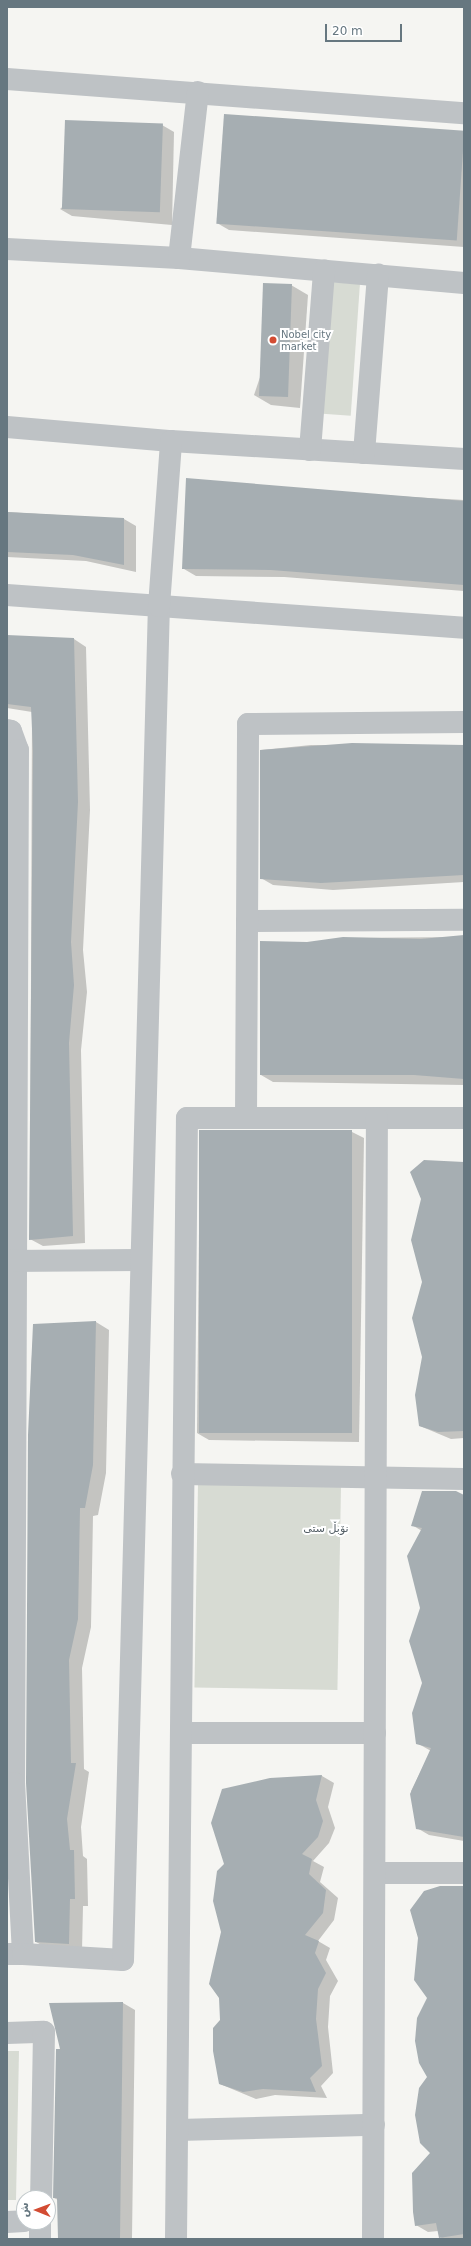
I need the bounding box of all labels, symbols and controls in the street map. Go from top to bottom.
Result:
scale bar [327,16,404,42]
text: 20 m [332,24,363,38]
place label: Nobel city market [281,328,331,352]
marker: Nobel city market [268,335,278,345]
district label: نۆبڵ ستی [303,1522,349,1536]
north arrow [16,2190,56,2230]
text: ش [18,2202,31,2218]

